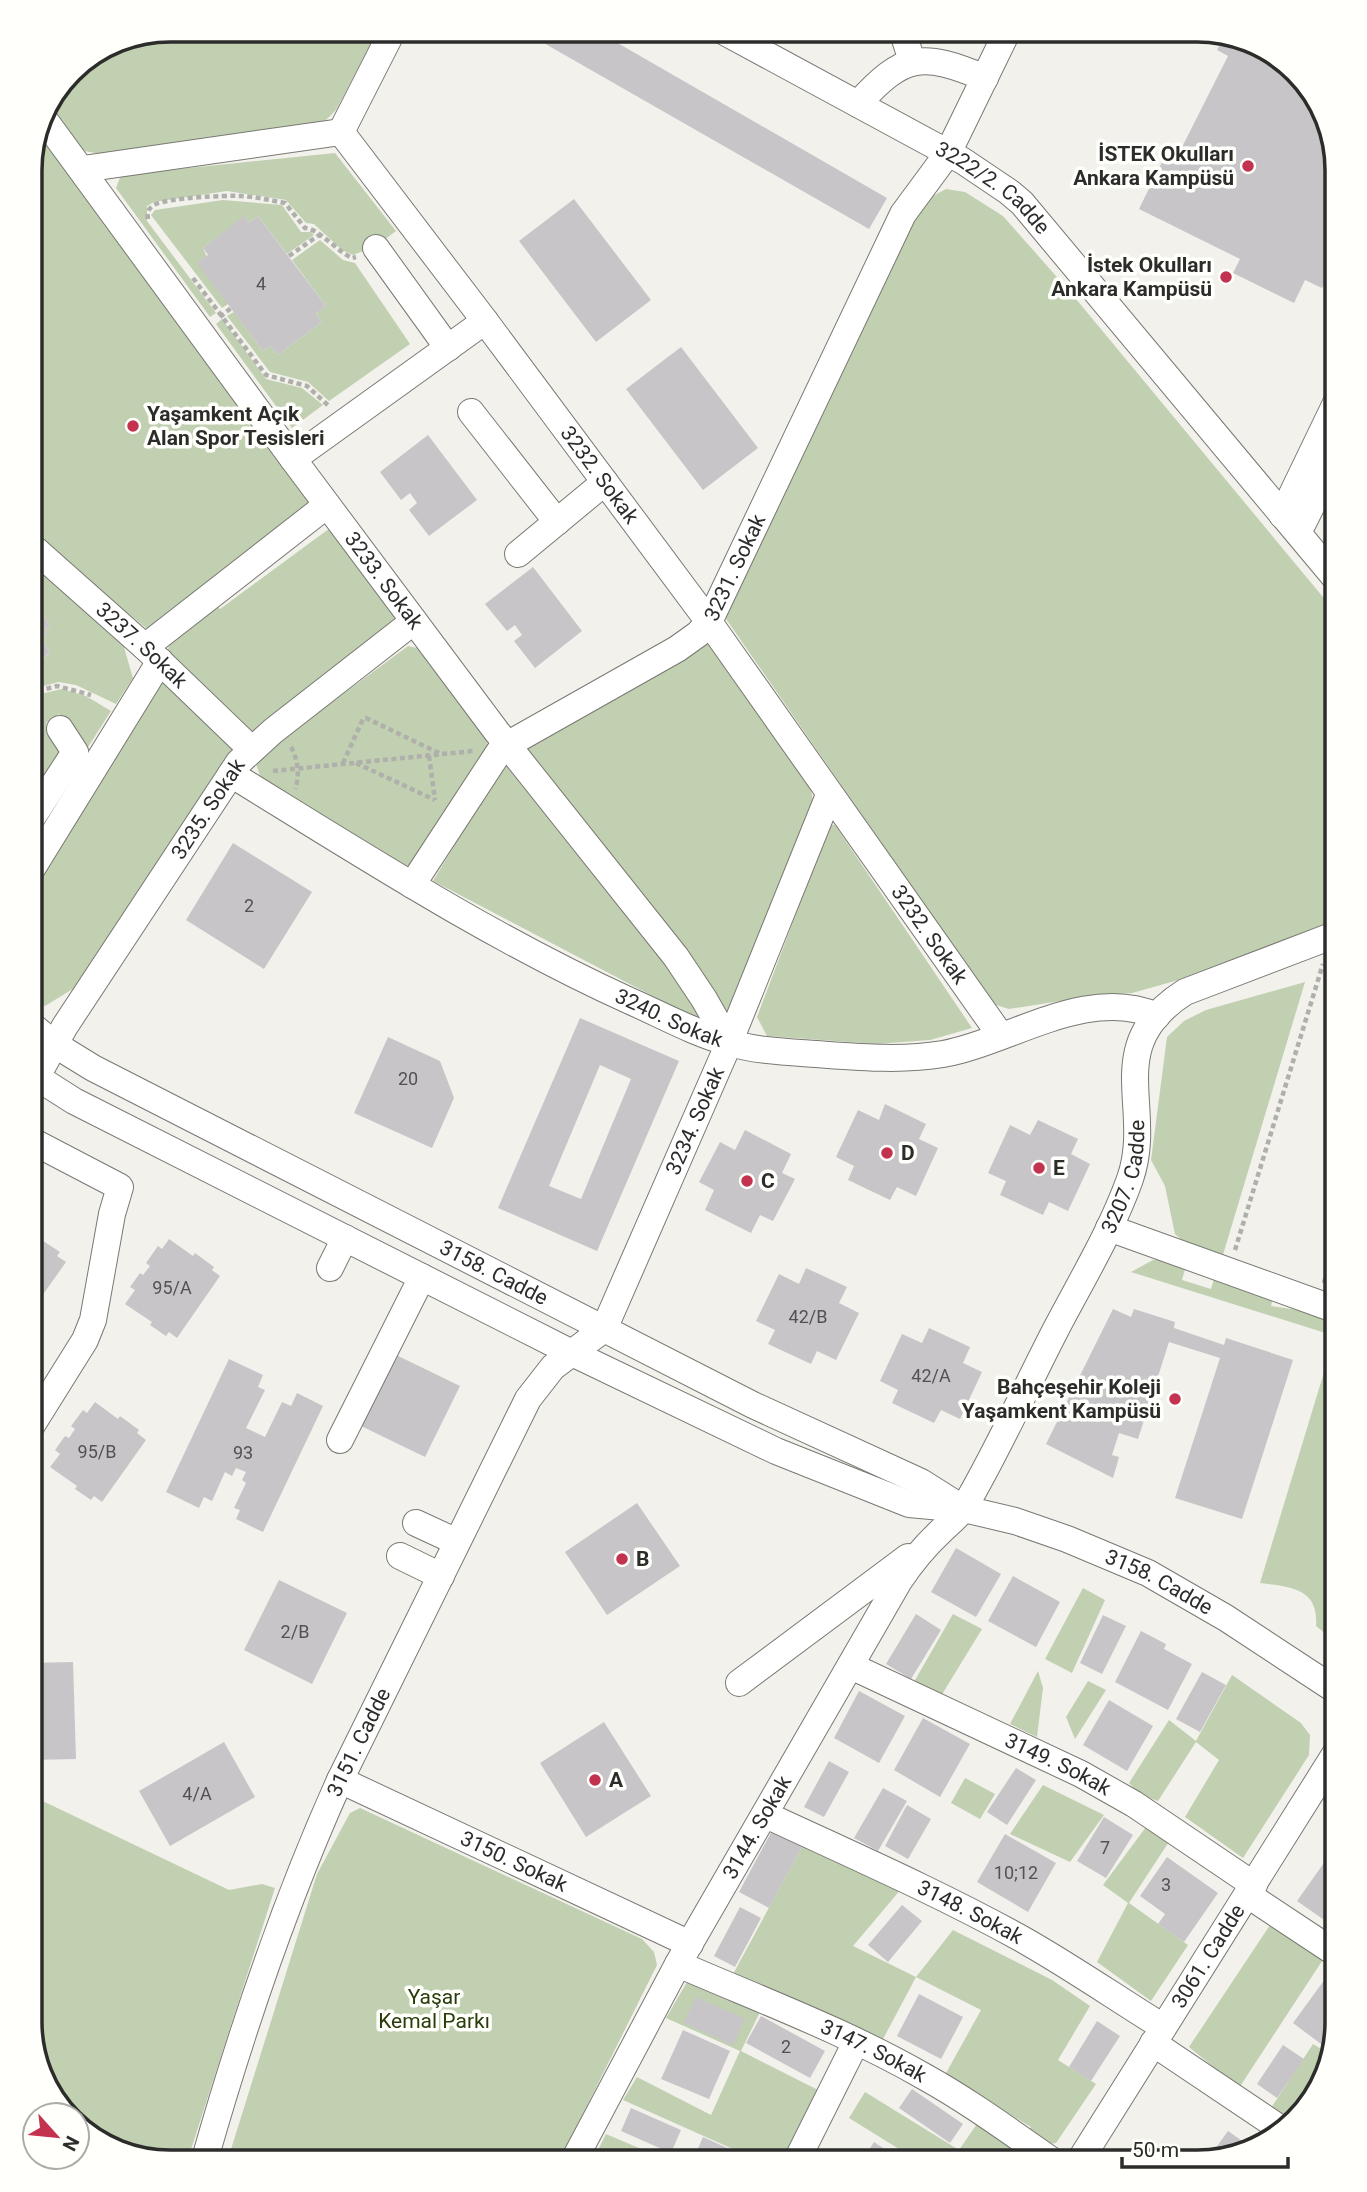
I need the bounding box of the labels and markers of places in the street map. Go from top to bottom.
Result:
place label: İSTEK Okulları Ankara Kampüsü [1073,142,1234,190]
marker: İSTEK Okulları Ankara Kampüsü [1240,158,1256,174]
place label: İstek Okulları Ankara Kampüsü [1051,253,1212,301]
marker: İstek Okulları Ankara Kampüsü [1218,269,1234,285]
place label: Yaşamkent Açık Alan Spor Tesisleri [147,402,325,450]
marker: Yaşamkent Açık Alan Spor Tesisleri [125,418,141,434]
place label: D [901,1141,915,1165]
marker: D [879,1145,895,1161]
place label: E [1053,1156,1065,1180]
marker: E [1031,1160,1047,1176]
place label: C [761,1169,775,1193]
marker: C [739,1173,755,1189]
place label: Bahçeşehir Koleji Yaşamkent Kampüsü [962,1375,1161,1423]
marker: Bahçeşehir Koleji Yaşamkent Kampüsü [1167,1391,1183,1407]
place label: B [636,1547,649,1571]
marker: B [614,1551,630,1567]
place label: A [609,1768,624,1792]
marker: A [587,1772,603,1788]

